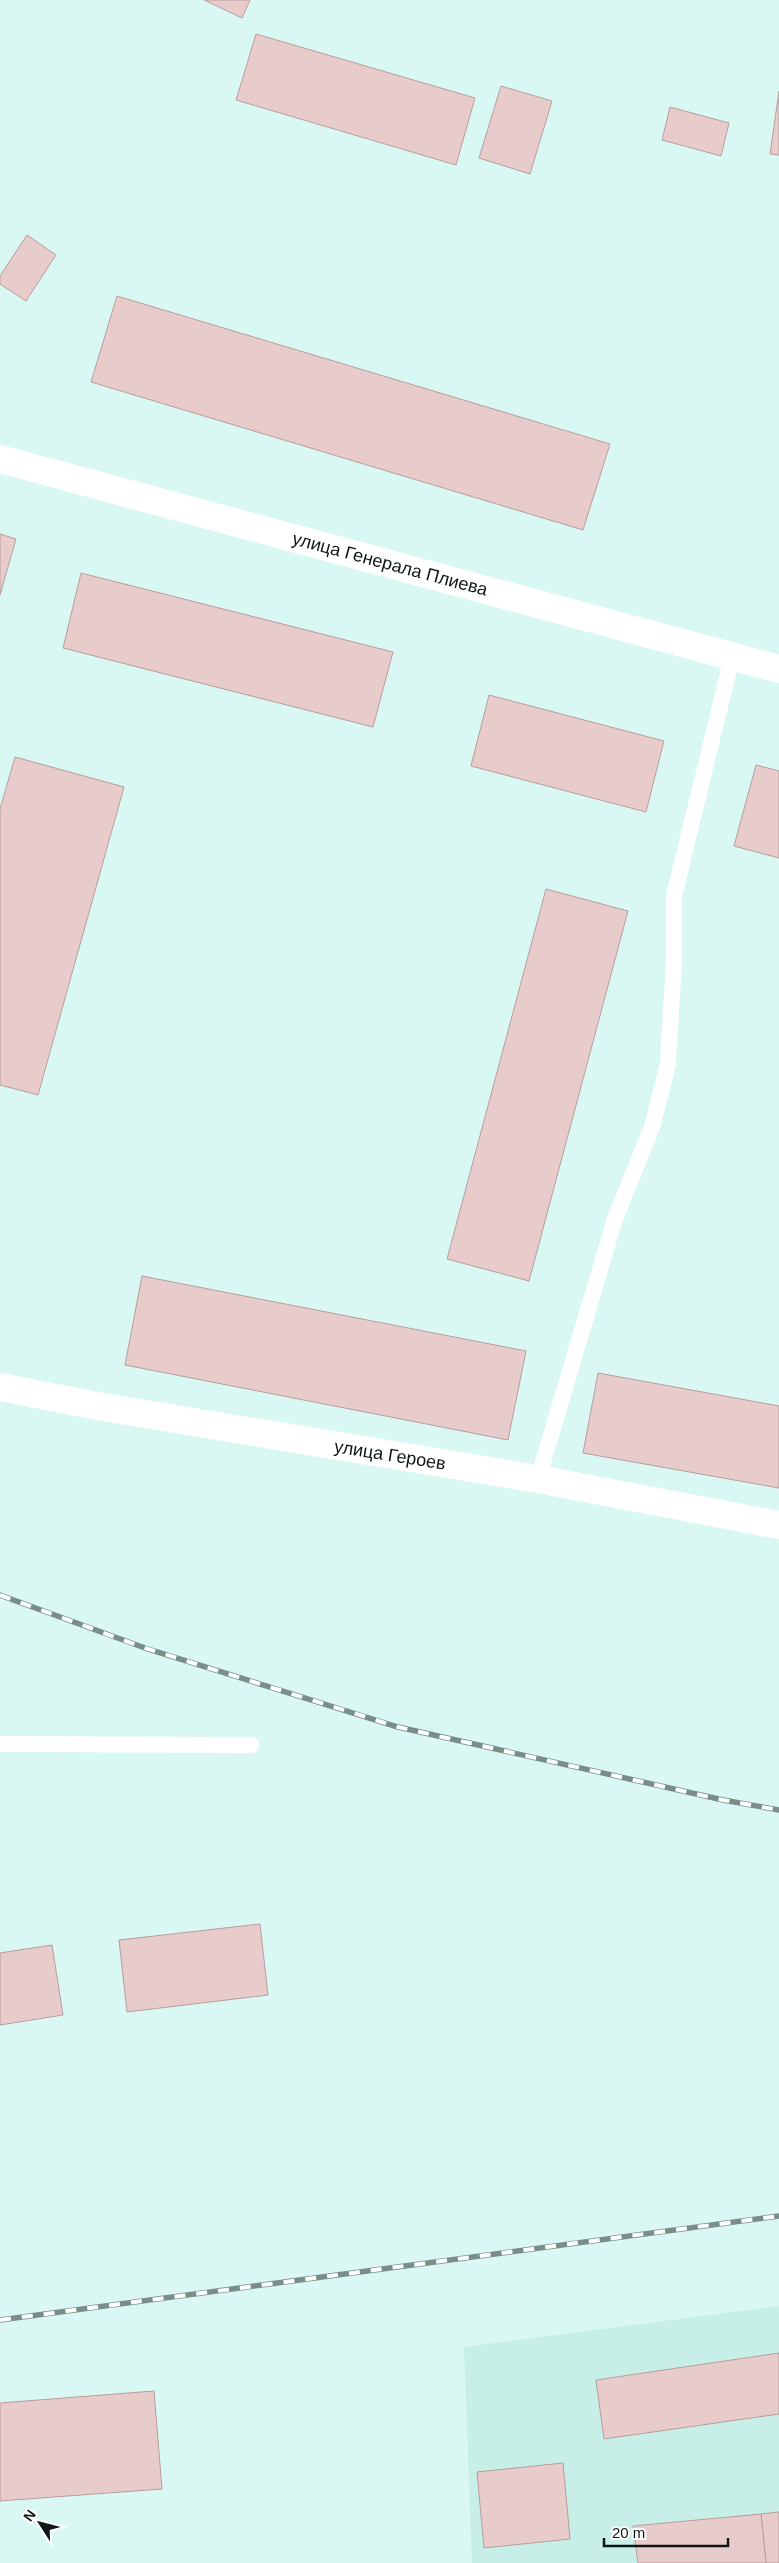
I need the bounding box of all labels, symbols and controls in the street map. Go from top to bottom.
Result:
street label: улица Генерала Плиева [290,528,491,600]
street label: улица Героев [333,1436,447,1474]
north arrow [15,2498,65,2548]
text: N [20,2507,39,2524]
scale bar [604,2516,728,2548]
text: 20 m [612,2524,645,2541]

